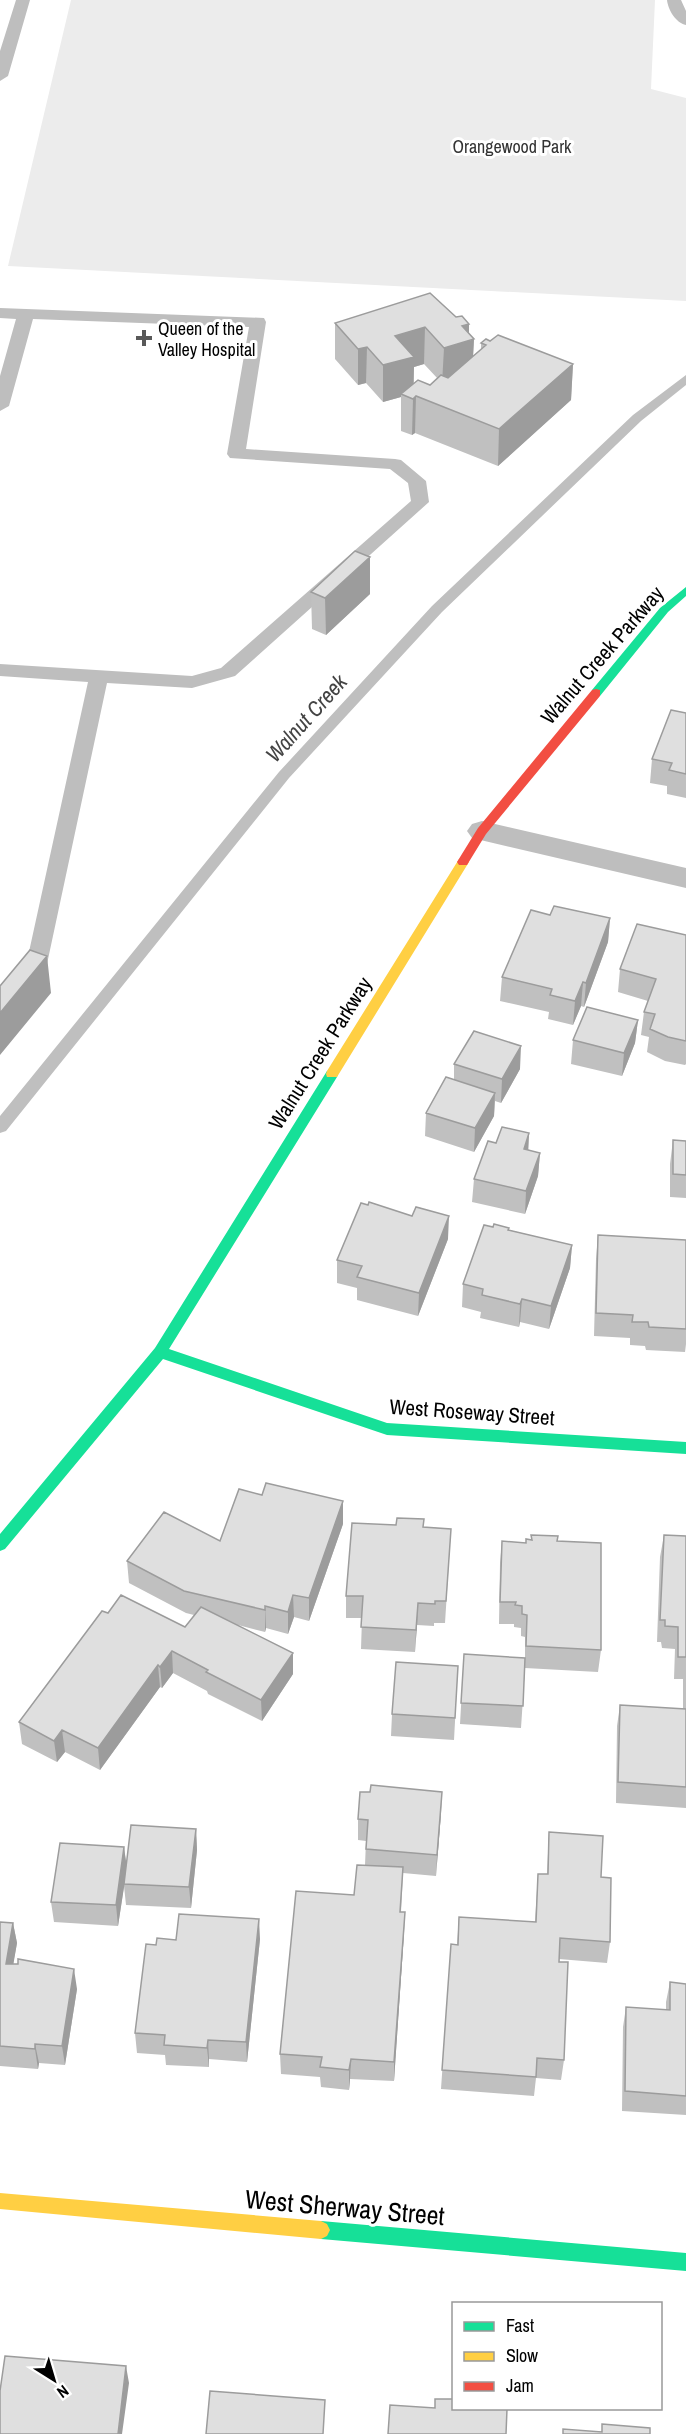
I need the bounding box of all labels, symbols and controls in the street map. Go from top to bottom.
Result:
park label: Orangewood Park [453,134,572,159]
place label: Queen of the Valley Hospital [158,316,255,362]
marker: Queen of the Valley Hospital [135,329,153,347]
street label: Walnut Creek Parkway [534,579,670,730]
water label: Walnut Creek [258,667,354,768]
street label: Walnut Creek Parkway [261,971,379,1135]
street label: West Roseway Street [389,1392,556,1432]
street label: West Sherway Street [244,2181,446,2233]
legend [452,2302,662,2410]
text: Fast [506,2313,534,2338]
text: Slow [506,2343,538,2368]
north arrow [24,2350,84,2410]
text: Jam [506,2373,534,2398]
text: N [53,2380,73,2404]

